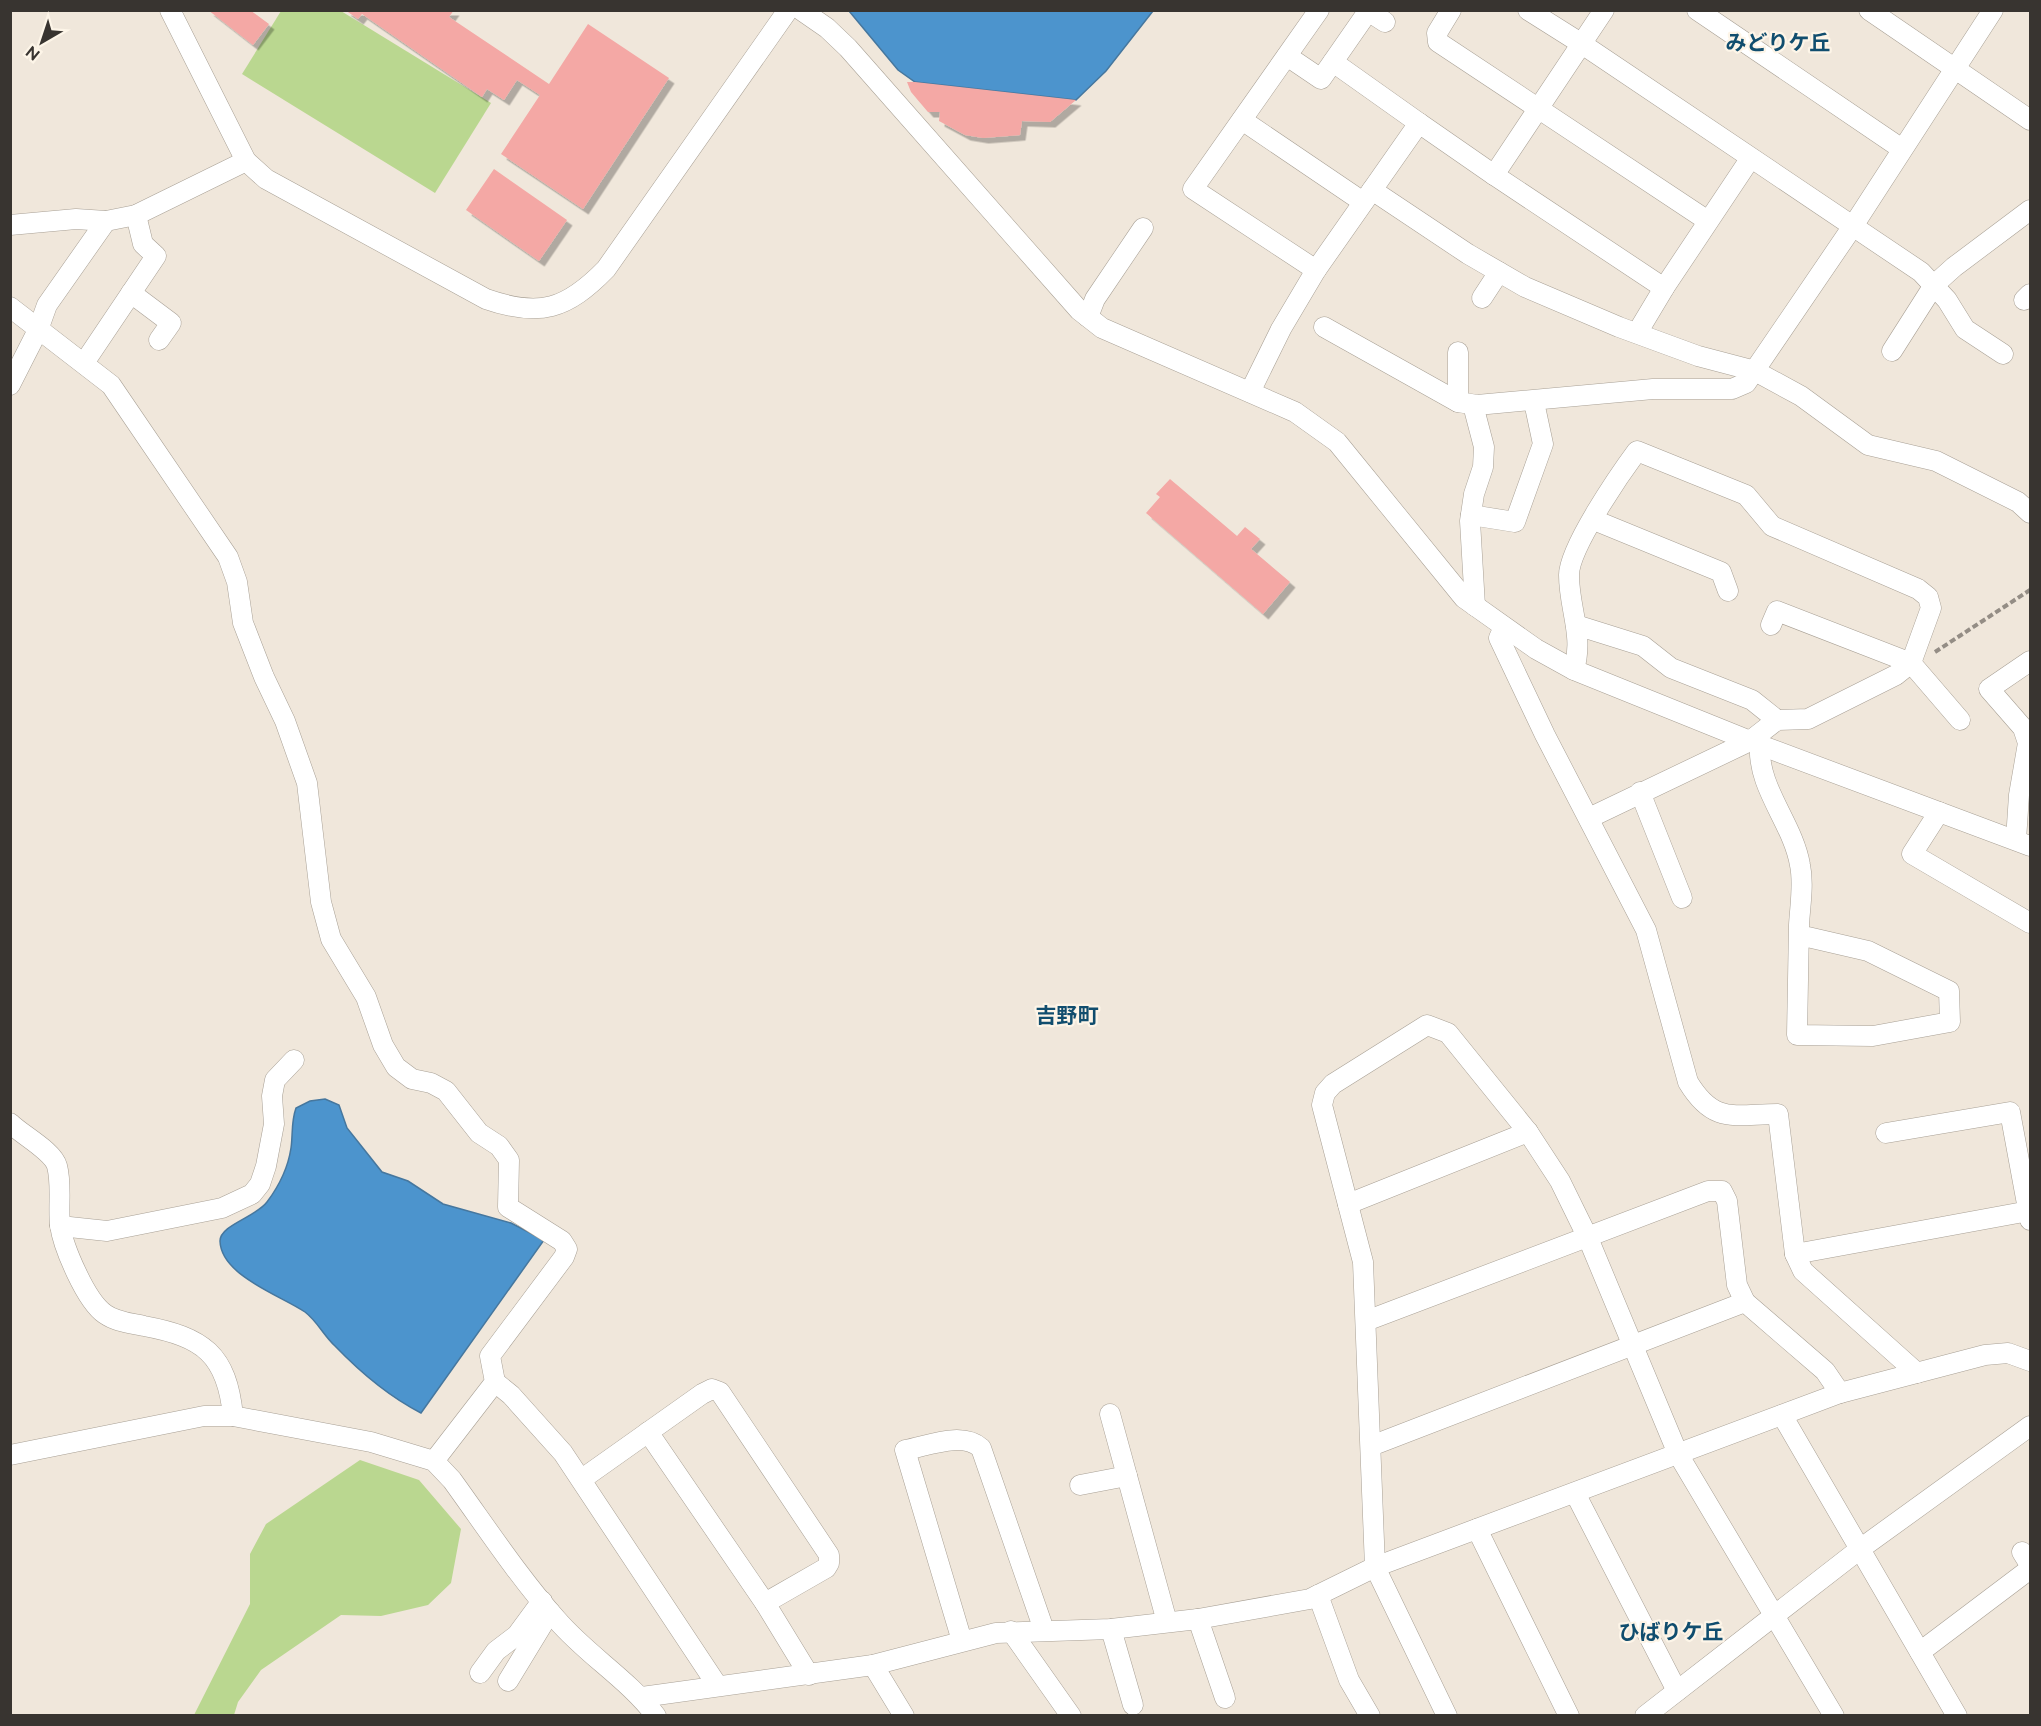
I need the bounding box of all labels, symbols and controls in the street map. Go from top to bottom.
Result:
north arrow [12,12,72,72]
district label: みどりケ丘 [1726,30,1831,55]
text: N [22,42,44,64]
district label: 吉野町 [1036,1003,1099,1028]
district label: ひばりケ丘 [1619,1619,1724,1644]

